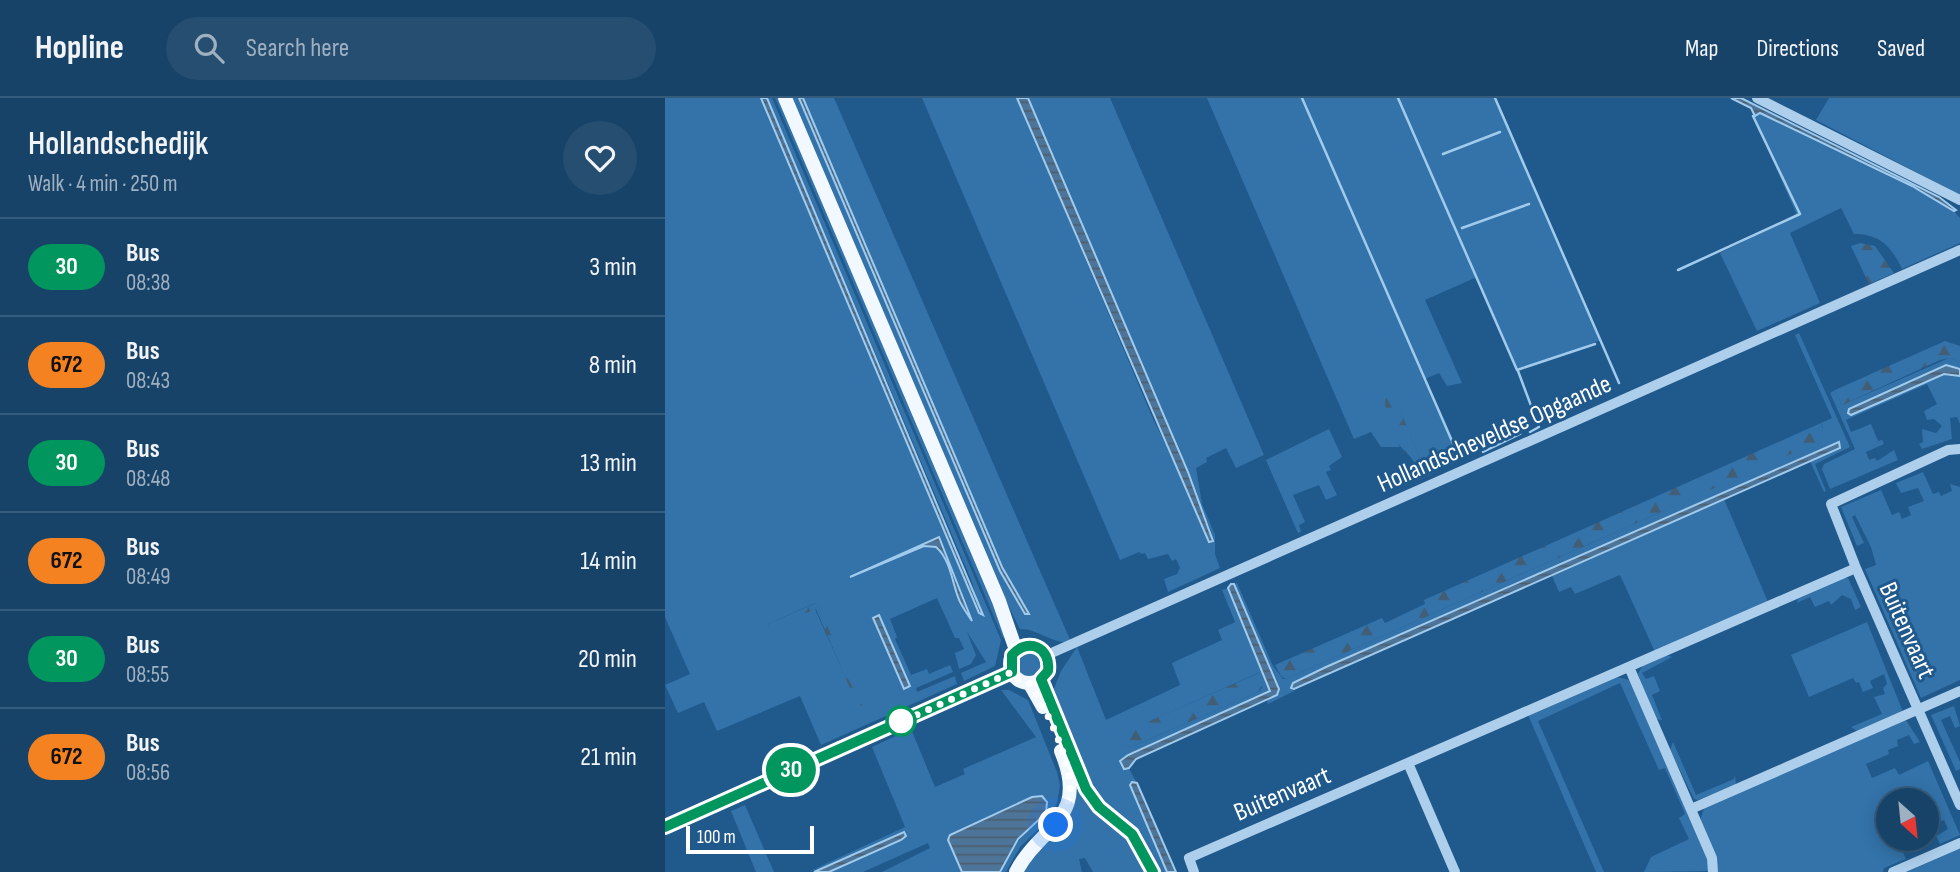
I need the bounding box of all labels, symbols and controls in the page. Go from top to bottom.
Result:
search box [166,17,656,80]
text: Hopline [35,28,124,68]
icon: search [190,29,228,67]
text: Search here [246,33,349,64]
text: Map [1685,34,1718,63]
text: Directions [1756,34,1839,63]
text: Saved [1877,34,1925,63]
button: heart [563,121,637,195]
text: Hollandschedijk [28,124,208,164]
text: Walk · 4 min · 250 m [28,170,178,198]
text: Bus [126,238,160,269]
text: 30 [55,252,78,281]
text: 3 min [589,252,637,283]
text: 08:38 [126,269,170,297]
text: Bus [126,336,160,367]
text: 672 [50,350,83,379]
text: 8 min [589,350,637,381]
text: 08:43 [126,367,170,395]
street label: Hollandscheveldse Opgaande [1373,369,1616,500]
text: Bus [126,434,160,465]
text: 30 [55,448,78,477]
text: 13 min [580,448,637,479]
text: 08:48 [126,465,170,493]
text: Bus [126,532,160,563]
text: 672 [50,546,83,575]
text: 14 min [580,546,637,577]
text: 08:49 [126,563,171,591]
street label: Buitenvaart [1872,578,1942,684]
text: Bus [126,630,160,661]
text: 30 [55,644,78,673]
text: 20 min [578,644,637,675]
text: 08:55 [126,661,169,689]
unlabelled marker [886,706,916,736]
text: Bus [126,728,160,759]
text: 672 [50,742,83,771]
text: 21 min [580,742,637,773]
line badge: 30 [759,747,823,793]
text: 30 [780,755,802,784]
text: 08:56 [126,759,170,787]
street label: Buitenvaart [1230,760,1336,829]
north arrow [1876,788,1939,850]
map controls [1876,788,1939,851]
your location [1038,807,1073,842]
scale bar [686,823,814,855]
text: 100 m [697,826,736,849]

